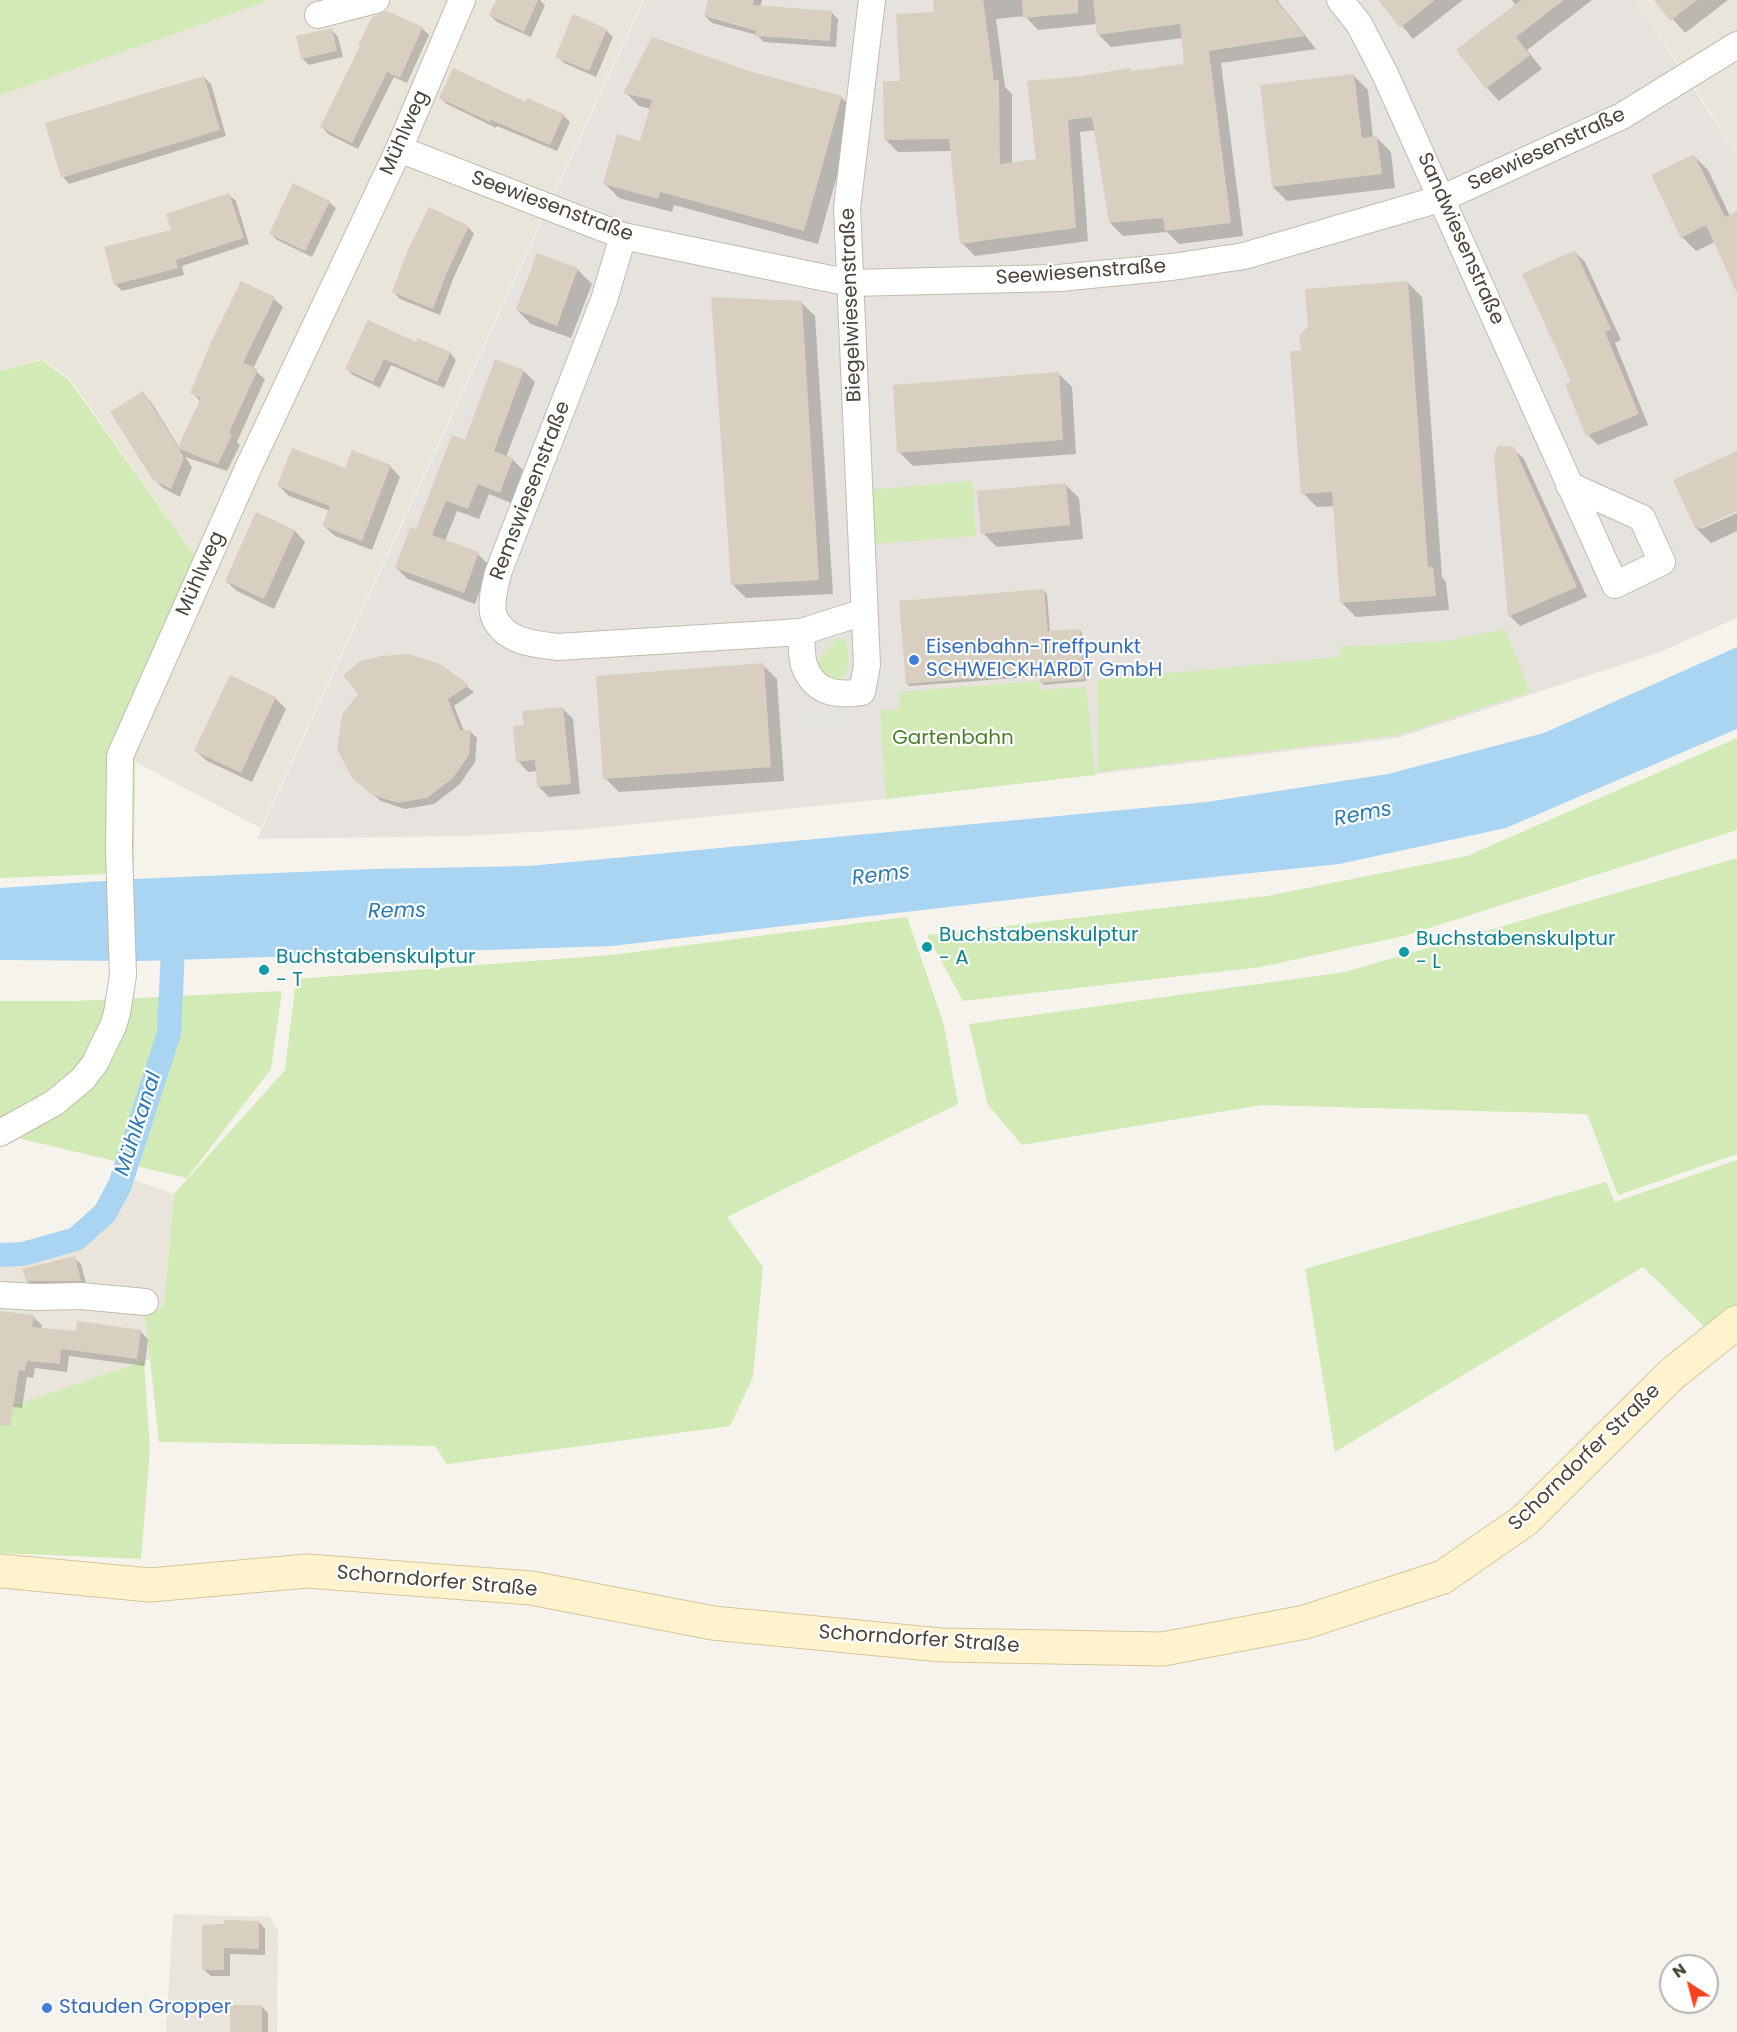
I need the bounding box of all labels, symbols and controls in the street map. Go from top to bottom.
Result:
street label: Mühlweg [376,87,434,179]
street label: Seewiesenstraße [1465,103,1629,197]
street label: Sandwiesenstraße [1411,149,1509,329]
street label: Seewiesenstraße [468,167,636,247]
street label: Biegelwiesenstraße [837,207,867,403]
street label: Seewiesenstraße [995,255,1167,291]
street label: Remswiesenstraße [486,398,576,584]
street label: Mühlweg [172,528,230,620]
place label: Eisenbahn-Treffpunkt SCHWEICKHARDT GmbH [926,636,1162,683]
marker: Eisenbahn-Treffpunkt SCHWEICKHARDT GmbH [907,653,921,667]
park label: Gartenbahn [892,727,1014,751]
water label: Rems [1332,797,1394,833]
water label: Rems [850,860,912,892]
water label: Rems [368,899,426,925]
place label: Buchstabenskulptur - A [939,924,1138,971]
place label: Buchstabenskulptur - L [1416,928,1615,975]
marker: Buchstabenskulptur - A [920,940,934,954]
marker: Buchstabenskulptur - L [1397,945,1411,959]
place label: Buchstabenskulptur - T [276,946,475,993]
marker: Buchstabenskulptur - T [257,963,271,977]
water label: Mühlkanal [110,1069,168,1179]
street label: Schorndorfer Straße [1504,1379,1666,1537]
street label: Schorndorfer Straße [336,1561,538,1603]
street label: Schorndorfer Straße [818,1621,1020,1659]
north arrow [1659,1954,1719,2014]
text: N [1668,1958,1691,1984]
place label: Stauden Gropper [59,1996,231,2020]
marker: Stauden Gropper [40,2001,54,2015]

